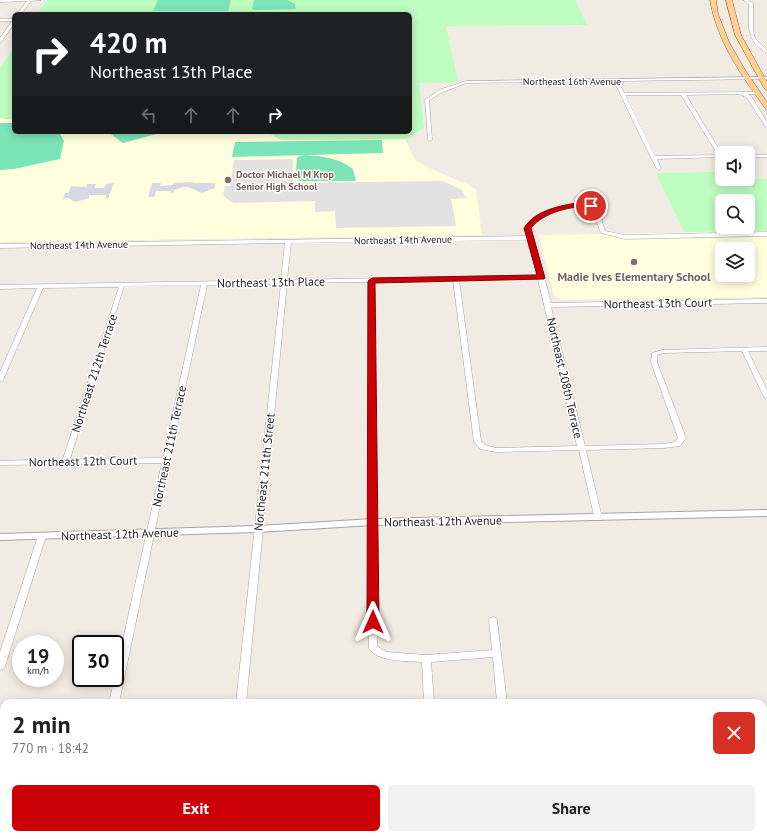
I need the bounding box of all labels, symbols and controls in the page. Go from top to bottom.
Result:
text: 420 m [90,24,167,61]
icon: right [24,28,76,80]
text: Northeast 13th Place [90,60,252,83]
street label: Northeast 16th Avenue [523,75,621,88]
icon: left [138,104,160,126]
icon: ahead [180,104,202,126]
icon: ahead [222,104,244,126]
icon: right [264,104,286,126]
map controls [715,146,755,282]
button: sound [715,146,755,186]
place label: Doctor Michael M Krop Senior High School [236,168,334,193]
marker: Doctor Michael M Krop Senior High School [223,175,233,185]
pin [574,189,608,223]
button: search [715,194,755,234]
icon: arrive [580,195,602,217]
street label: Northeast 14th Avenue [354,233,452,247]
street label: Northeast 14th Avenue [30,238,128,252]
button: layers [715,242,755,282]
marker: Madie Ives Elementary School [629,257,639,267]
place label: Madie Ives Elementary School [557,269,711,284]
street label: Northeast 13th Place [217,274,325,290]
street label: Northeast 13th Court [604,295,712,311]
street label: Northeast 212th Terrace [68,312,120,434]
street label: Northeast 208th Terrace [544,316,586,440]
street label: Northeast 211th Terrace [149,384,189,508]
street label: Northeast 211th Street [250,413,278,531]
street label: Northeast 12th Court [29,453,137,469]
street label: Northeast 12th Avenue [384,512,502,530]
street label: Northeast 12th Avenue [61,524,179,544]
position arrow [352,601,394,643]
speed limit sign: 30 [72,635,124,687]
text: 19 [27,643,49,669]
text: km/h [27,664,49,677]
text: 2 min [12,709,71,740]
button: close [713,712,755,754]
text: 770 m · 18:42 [12,740,89,757]
button: Exit [12,785,380,831]
button: Share [388,785,755,831]

